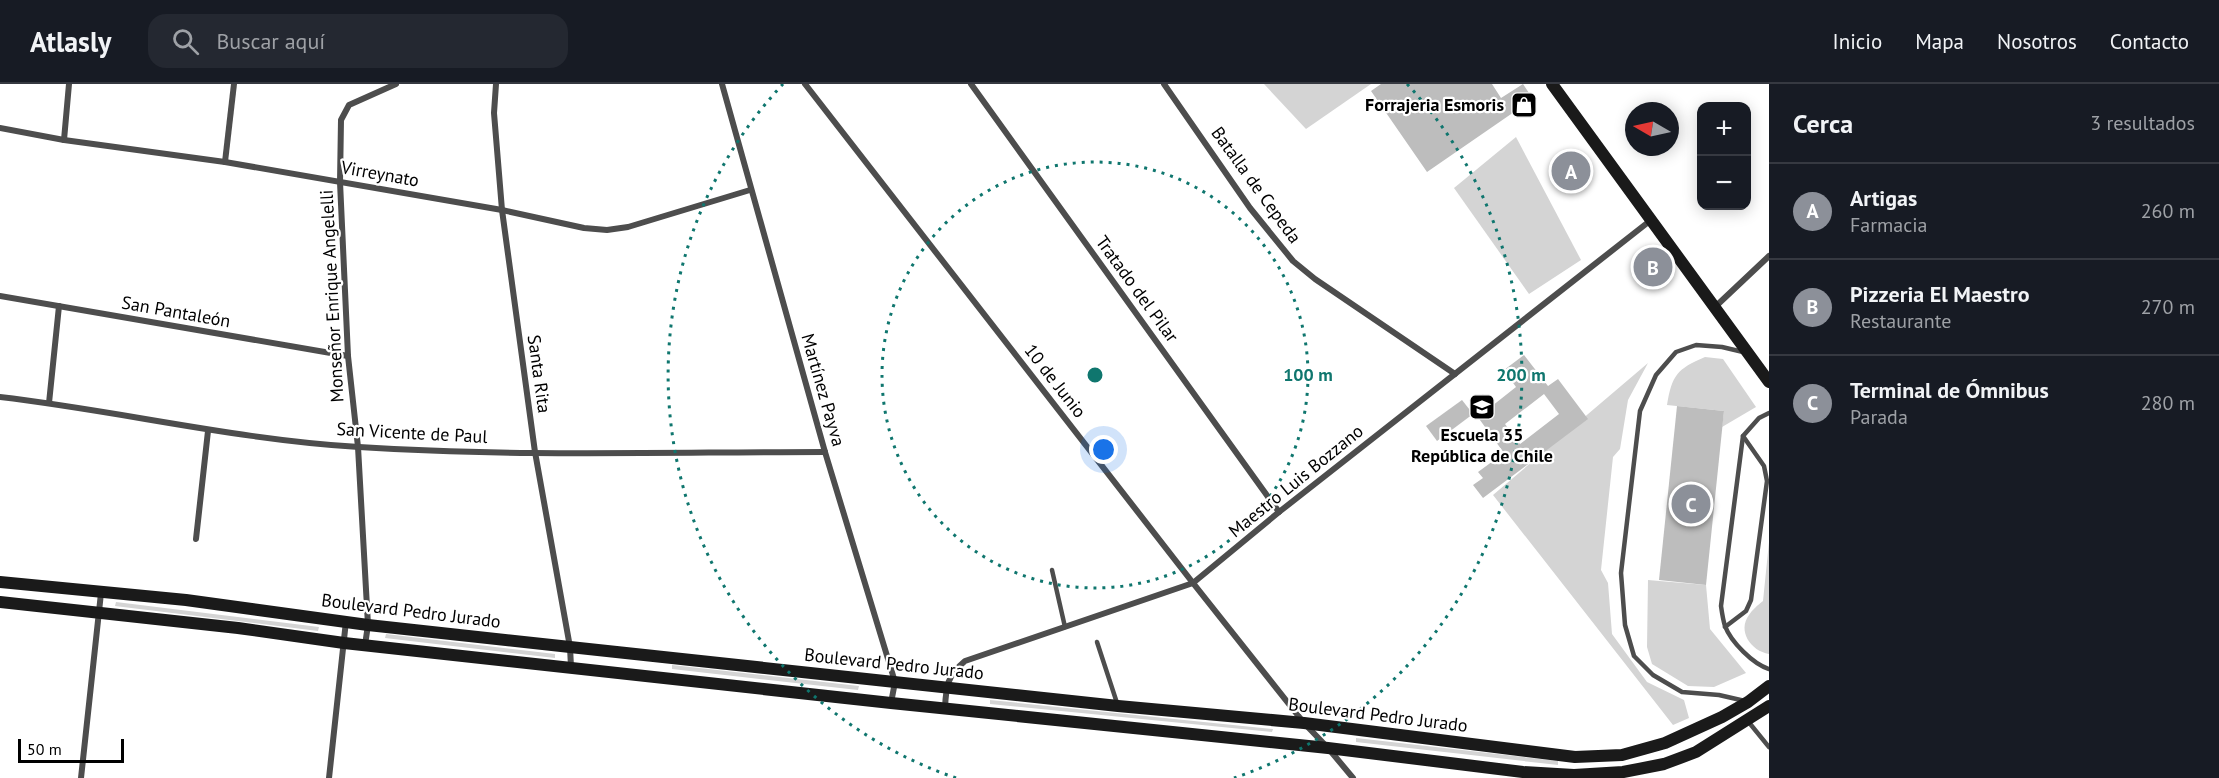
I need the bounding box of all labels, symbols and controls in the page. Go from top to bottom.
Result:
search box [148,14,568,68]
text: Atlasly [30,23,112,60]
icon: search [169,25,202,58]
text: Buscar aquí [217,27,325,55]
text: Inicio [1833,28,1882,55]
text: Mapa [1915,28,1964,55]
text: Nosotros [1997,28,2077,55]
text: Contacto [2110,28,2189,55]
shop icon: Forrajeria Esmoris [1509,90,1539,120]
place label: Forrajeria Esmoris [1365,93,1504,116]
north arrow [1625,102,1679,156]
map controls [1697,102,1751,210]
button: + [1697,102,1751,156]
text: Cerca [1793,107,1853,140]
text: 3 resultados [2090,110,2195,136]
street label: Batalla de Cepeda [1206,122,1306,248]
pin: A [1552,148,1590,194]
street label: Virreynato [338,155,421,192]
button: − [1697,156,1751,210]
text: Artigas [1850,184,1917,212]
street label: Monseñor Enrique Angelelli [314,189,349,403]
text: A [1806,198,1819,224]
text: 260 m [2141,198,2195,224]
text: Farmacia [1850,212,1928,238]
street label: Tratado del Pilar [1091,231,1184,347]
pin: B [1634,244,1672,290]
text: Pizzeria El Maestro [1850,280,2029,308]
street label: San Pantaleón [120,291,232,332]
text: B [1807,294,1818,320]
text: 270 m [2141,294,2195,320]
text: Restaurante [1850,308,1951,334]
street label: Martínez Payva [796,331,851,449]
street label: Santa Rita [523,333,556,415]
street label: 10 de Junio [1019,339,1091,422]
text: 100 m [1283,363,1333,386]
text: 200 m [1496,363,1546,386]
centre of rings [1085,365,1105,385]
text: Terminal de Ómnibus [1850,376,2049,404]
text: C [1807,390,1818,416]
text: 280 m [2141,390,2195,416]
school or university icon: Escuela 35 República de Chile [1467,392,1497,422]
text: Parada [1850,404,1908,430]
street label: San Vicente de Paul [336,417,489,448]
street label: Maestro Luis Bozzano [1224,419,1368,542]
place label: Escuela 35 República de Chile [1411,423,1553,467]
your location [1089,435,1118,464]
pin: C [1672,482,1710,526]
street label: Boulevard Pedro Jurado [320,588,502,633]
street label: Boulevard Pedro Jurado [803,643,985,684]
street label: Boulevard Pedro Jurado [1287,692,1469,737]
scale bar [18,736,124,764]
text: 50 m [27,739,62,759]

